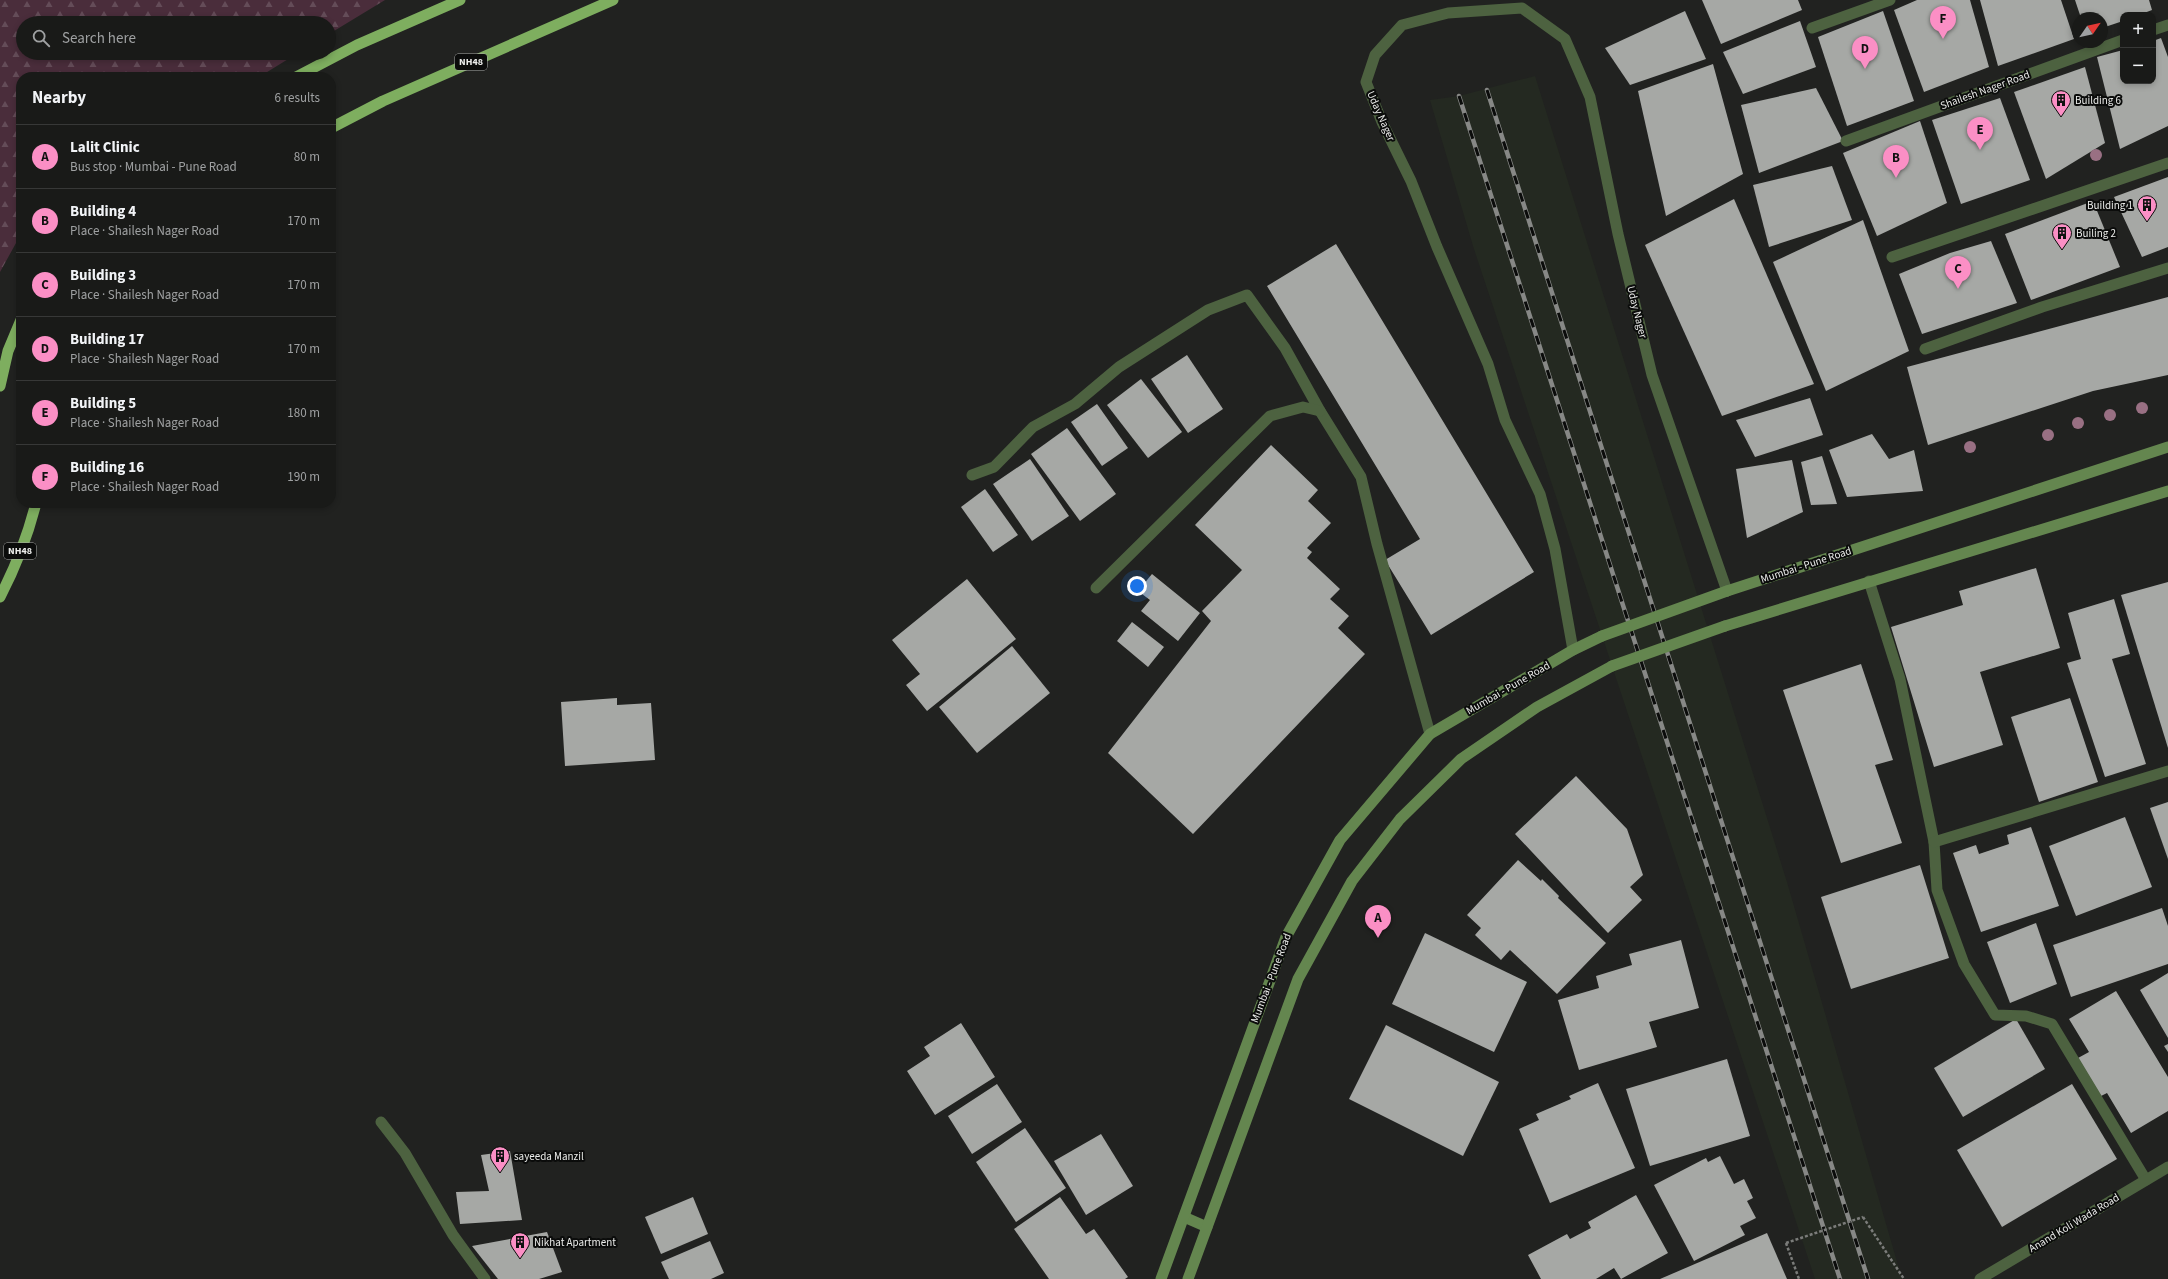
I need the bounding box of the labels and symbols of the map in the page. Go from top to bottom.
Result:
pin: F [1930,6,1956,39]
north arrow [2072,12,2108,48]
pin: D [1852,36,1878,69]
road number: NH48 [455,54,487,70]
street label: Shailesh Nager Road [1938,67,2032,113]
street label: Uday Nager [1363,89,1399,144]
building icon: Building 6 [2050,89,2072,117]
place label: Building 6 [2075,93,2122,108]
pin: E [1967,117,1993,150]
pin: B [1883,145,1909,178]
building icon: Building 1 [2136,194,2158,222]
place label: Building 1 [2087,198,2133,213]
building icon: Builing 2 [2051,222,2073,250]
place label: Builing 2 [2076,226,2116,241]
pin: C [1945,256,1971,289]
street label: Uday Nager [1623,284,1651,340]
road number: NH48 [4,543,36,559]
street label: Mumbai - Pune Road [1759,543,1853,587]
your location [1127,576,1147,596]
street label: Mumbai - Pune Road [1463,658,1553,718]
pin: A [1365,905,1391,938]
street label: Mumbai - Pune Road [1247,931,1295,1025]
building icon: sayeeda Manzil [489,1145,511,1173]
place label: sayeeda Manzil [514,1149,584,1164]
street label: Anand Koli Wada Road [2026,1190,2122,1256]
building icon: Nikhat Apartment [509,1231,531,1259]
place label: Nikhat Apartment [534,1235,616,1250]

